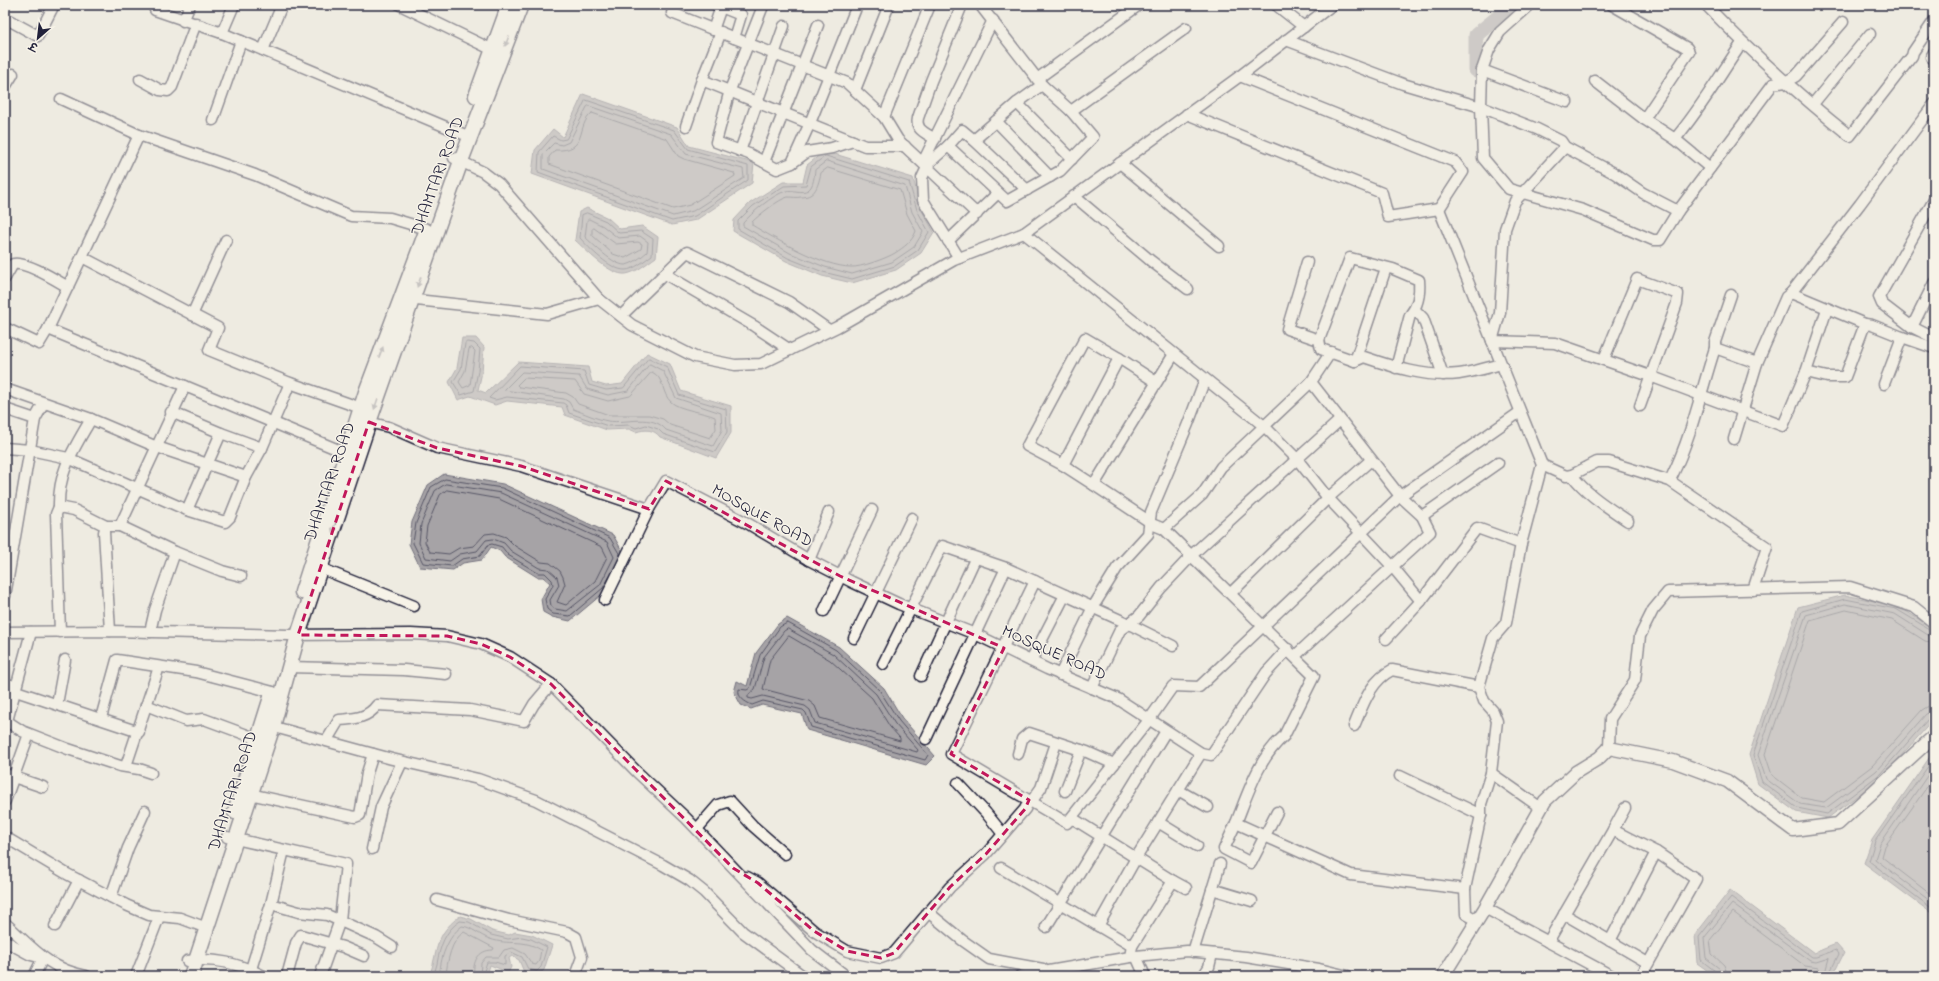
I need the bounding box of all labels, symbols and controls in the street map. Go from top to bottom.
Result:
north arrow [18,18,58,58]
text: उ [25,36,42,55]
one-way arrow [504,36,510,48]
street label: DHAMTARI ROAD [405,113,471,240]
one-way arrow [415,276,421,288]
one-way arrow [378,345,384,357]
one-way arrow [372,399,378,411]
street label: DHAMTARI ROAD [298,419,362,546]
street label: MOSQUE ROAD [707,478,817,554]
one-way arrow [331,522,337,534]
street label: MOSQUE ROAD [998,619,1110,687]
street label: DHAMTARI ROAD [202,728,264,855]

